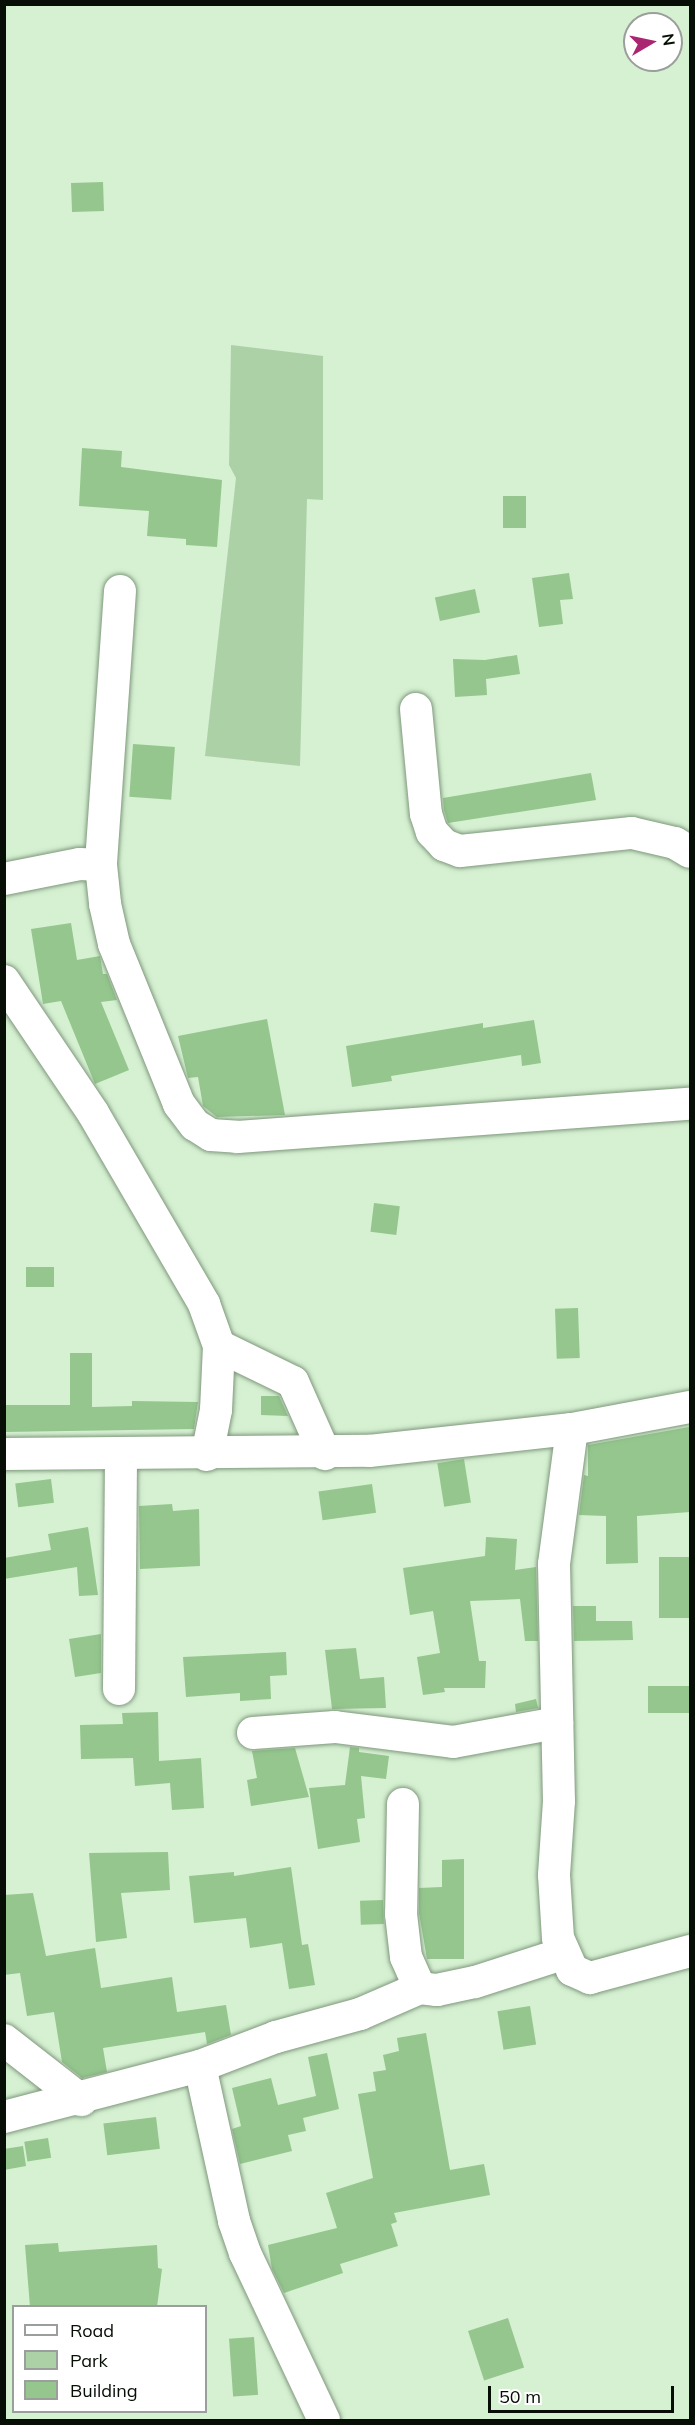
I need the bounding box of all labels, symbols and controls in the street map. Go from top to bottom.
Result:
north arrow [623,12,683,72]
text: N [658,32,680,47]
legend [12,2305,207,2413]
text: Road [70,2319,114,2342]
text: Park [70,2349,108,2372]
scale bar [491,2374,677,2412]
text: Building [70,2379,138,2402]
text: 50 m [499,2385,541,2408]

